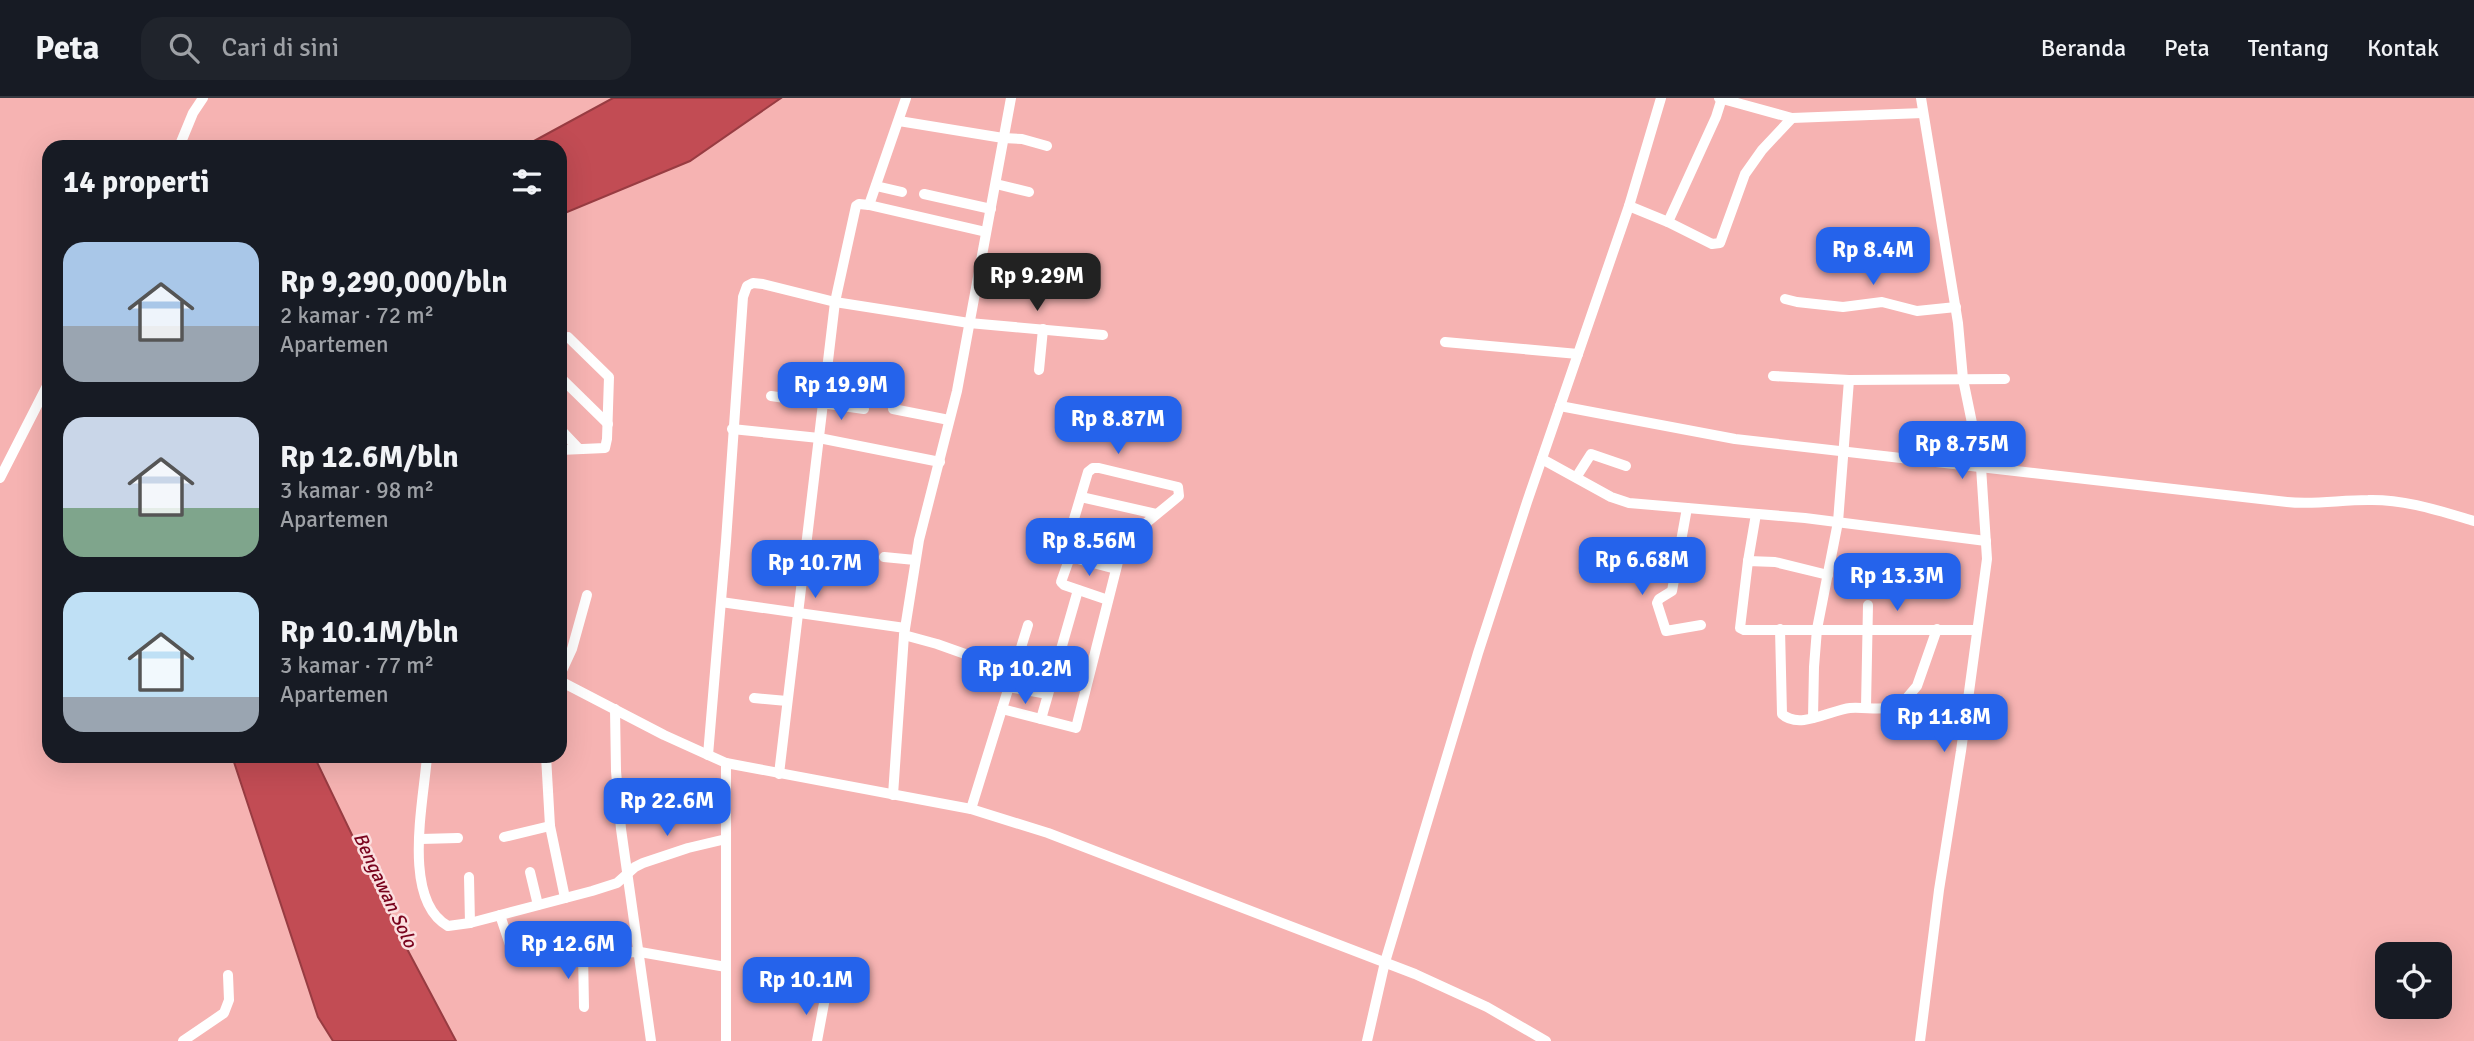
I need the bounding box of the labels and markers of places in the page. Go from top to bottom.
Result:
pin: Rp 8.4M [1808,228,1938,287]
pin: Rp 9.29M [965,254,1109,313]
pin: Rp 19.9M [769,362,913,422]
pin: Rp 8.87M [1046,396,1190,456]
pin: Rp 8.75M [1890,422,2034,481]
pin: Rp 8.56M [1017,518,1161,578]
pin: Rp 6.68M [1570,538,1714,597]
pin: Rp 10.7M [743,540,887,600]
pin: Rp 13.3M [1825,554,1969,613]
pin: Rp 10.2M [953,646,1097,706]
pin: Rp 11.8M [1872,694,2016,754]
pin: Rp 22.6M [595,778,739,838]
pin: Rp 12.6M [496,922,640,981]
pin: Rp 10.1M [734,958,878,1017]

